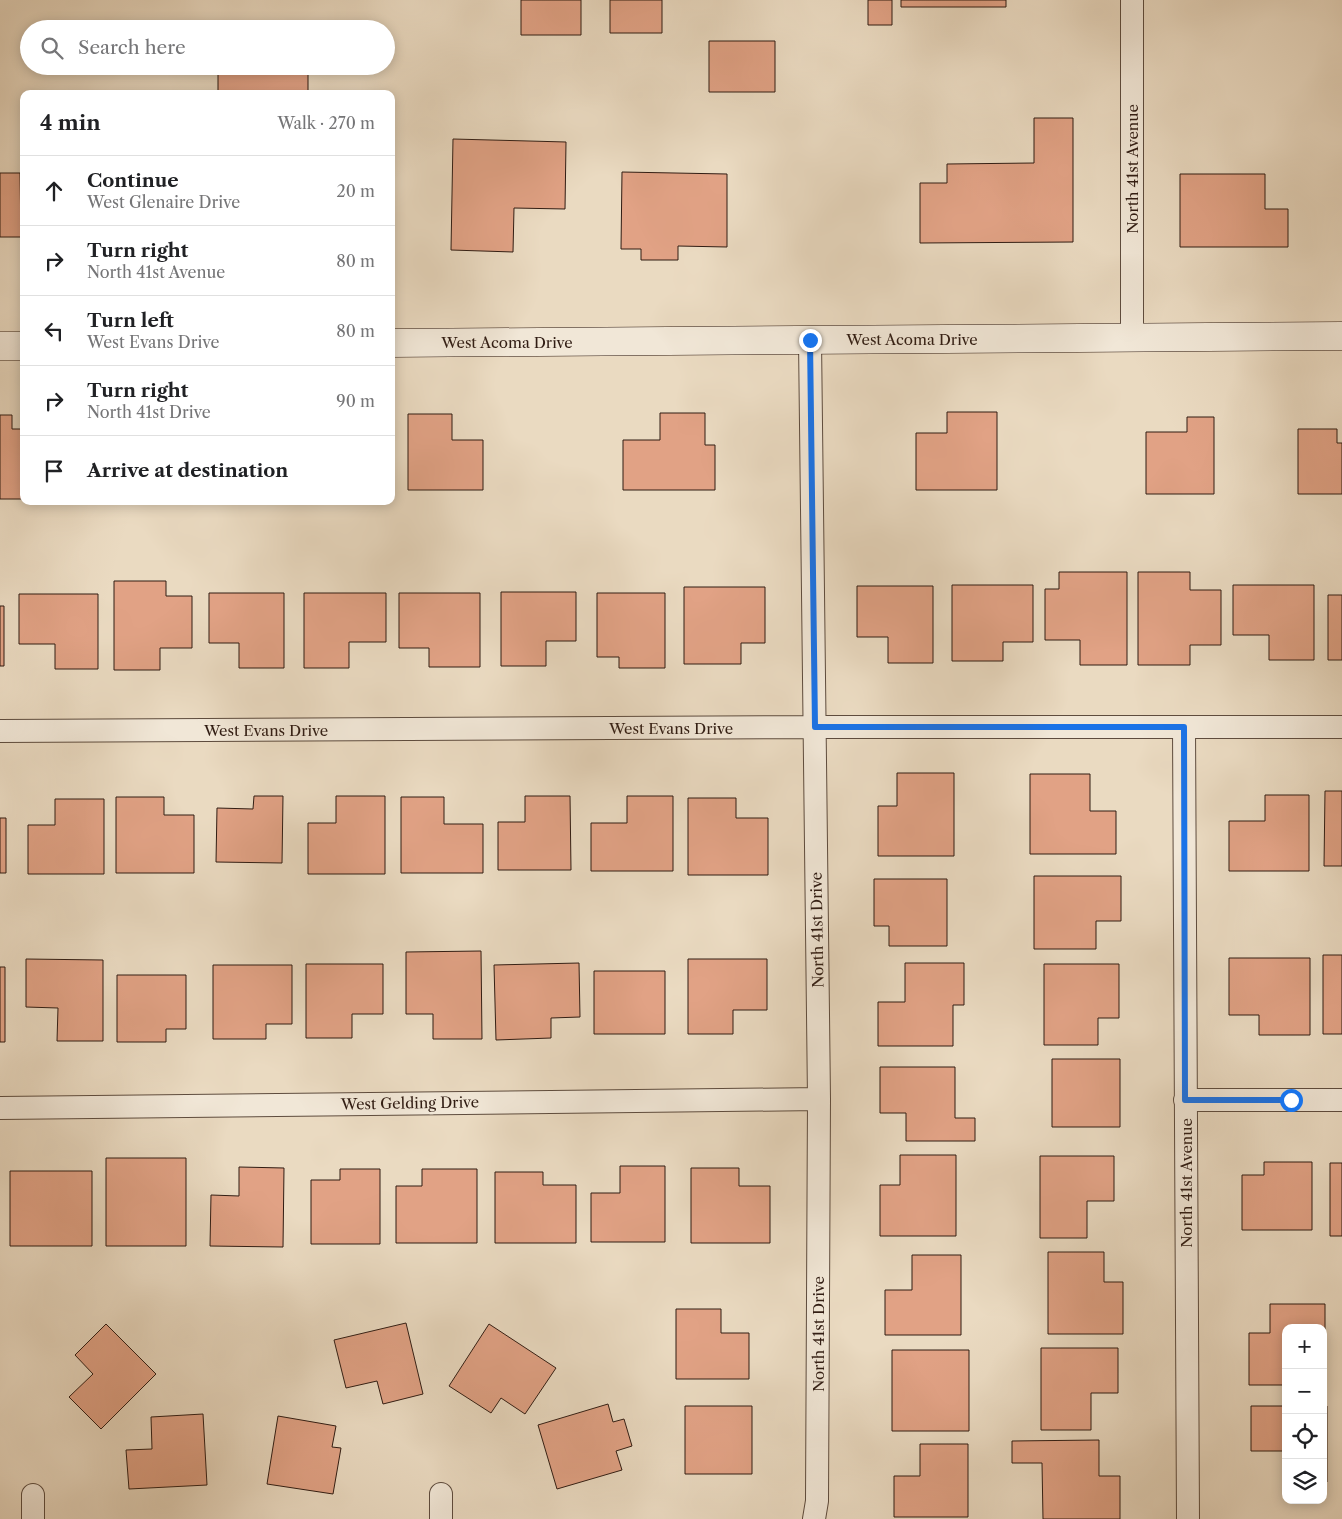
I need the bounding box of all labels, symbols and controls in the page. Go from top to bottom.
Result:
search box [20,20,395,75]
icon: search [38,34,66,62]
text: Search here [78,36,186,59]
street label: North 41st Avenue [1123,104,1142,234]
text: 4 min [40,110,101,135]
text: Walk · 270 m [277,113,375,133]
text: Continue [87,169,179,192]
icon: ahead [40,177,68,205]
text: 20 m [336,181,375,201]
text: West Glenaire Drive [87,192,240,212]
text: Turn right [87,239,188,262]
icon: right [40,247,68,275]
text: 80 m [336,251,375,271]
text: North 41st Avenue [87,262,225,282]
text: Turn left [87,309,174,332]
icon: left [40,317,68,345]
text: 80 m [336,321,375,341]
route end [799,329,822,352]
street label: West Acoma Drive [845,330,978,349]
text: West Evans Drive [87,332,219,352]
street label: West Acoma Drive [440,333,573,352]
text: Turn right [87,379,188,402]
icon: right [40,387,68,415]
text: 90 m [336,391,375,411]
text: North 41st Drive [87,402,211,422]
icon: arrive [40,457,68,485]
text: Arrive at destination [87,459,288,482]
street label: West Evans Drive [608,719,733,738]
street label: West Evans Drive [203,721,328,740]
street label: North 41st Drive [806,872,828,988]
route start [1280,1089,1303,1112]
street label: West Gelding Drive [340,1092,479,1114]
street label: North 41st Avenue [1177,1118,1196,1248]
street label: North 41st Drive [809,1276,828,1392]
map controls [1282,1324,1327,1504]
button: + [1282,1324,1327,1369]
button: − [1282,1369,1327,1414]
button: locate [1282,1414,1327,1459]
button: layers [1282,1459,1327,1504]

